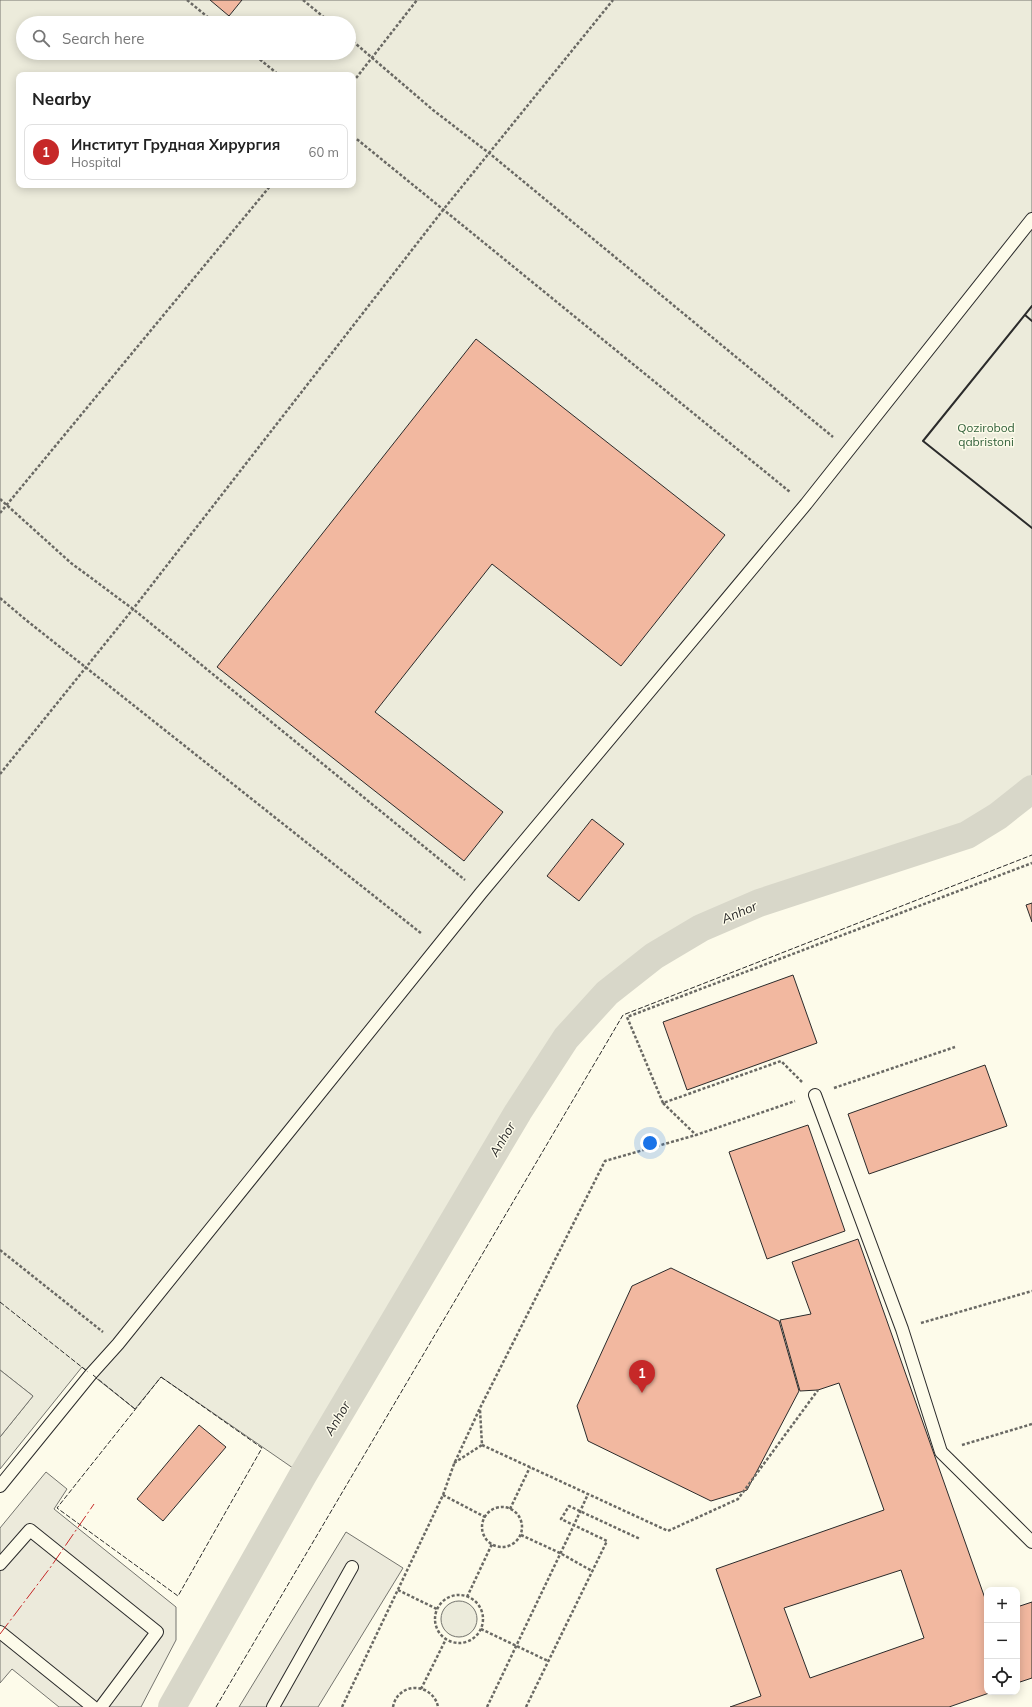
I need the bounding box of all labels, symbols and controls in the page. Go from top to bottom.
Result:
search box [16,16,356,60]
icon: search [30,27,52,49]
text: Search here [62,29,144,48]
text: Nearby [32,88,91,109]
text: Институт Грудная Хирургия [71,135,280,154]
text: 1 [42,144,50,160]
text: 60 m [309,144,339,160]
text: Hospital [71,154,121,170]
park label: Qozirobod qabristoni [957,420,1015,449]
water label: Anhor [718,897,760,927]
water label: Anhor [485,1118,519,1160]
your location [640,1133,660,1153]
pin: 1 [629,1360,655,1393]
water label: Anhor [320,1397,354,1439]
map controls [984,1587,1020,1695]
button: + [984,1587,1020,1623]
button: − [984,1623,1020,1659]
button: locate [984,1659,1020,1695]

